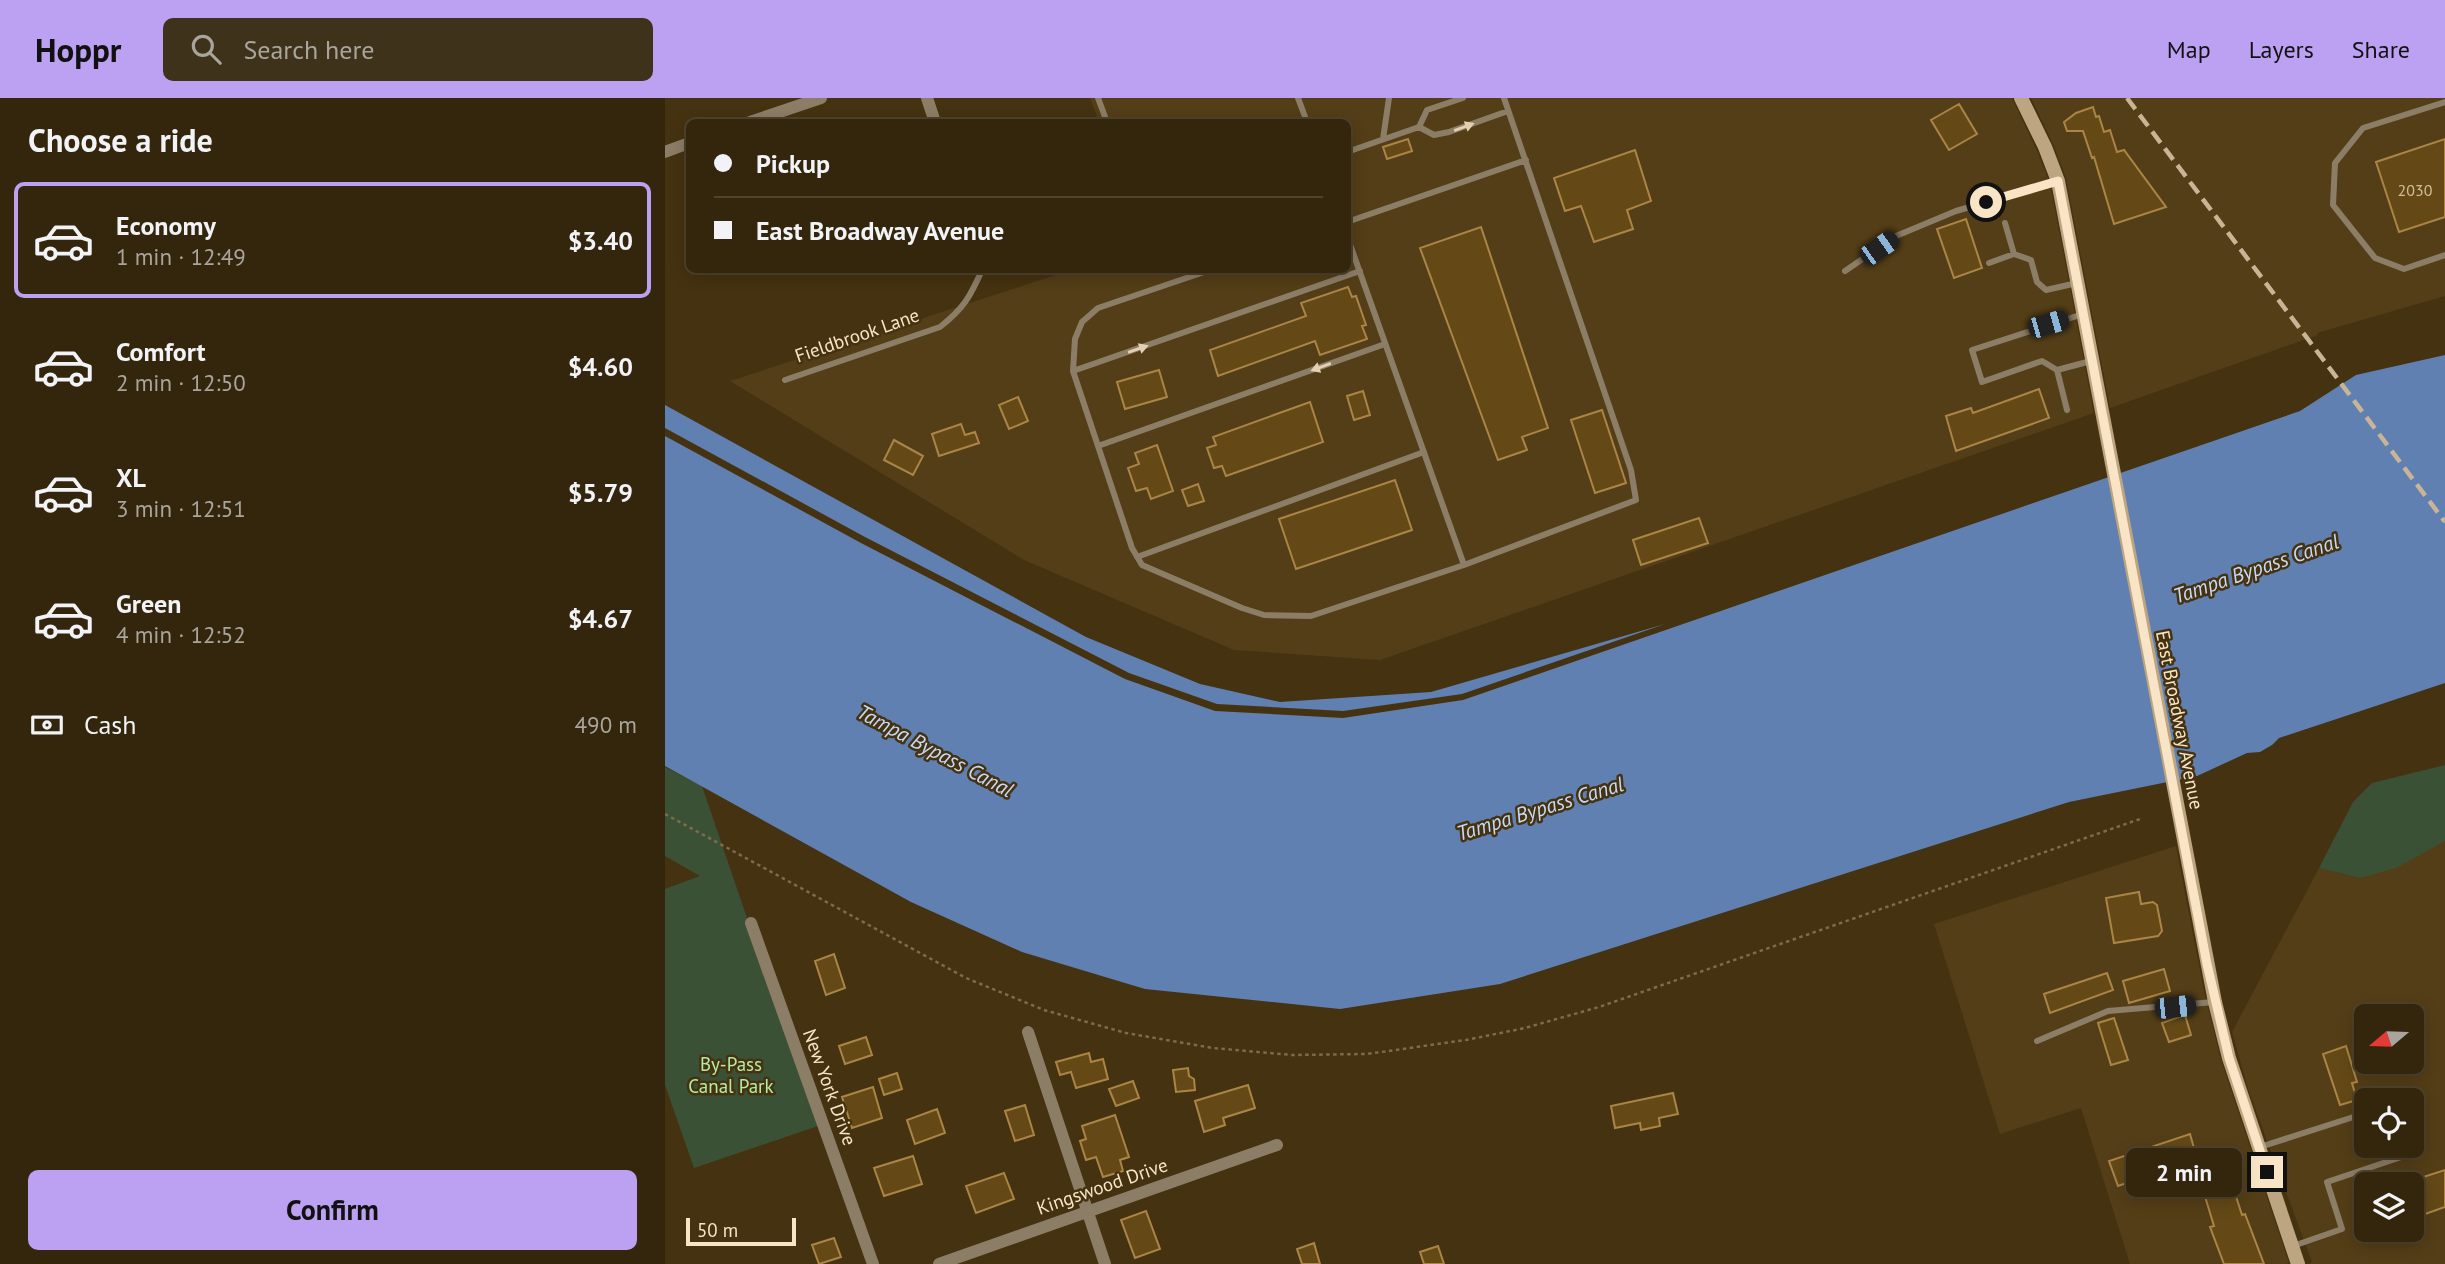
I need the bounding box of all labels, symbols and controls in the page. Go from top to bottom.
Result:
search box [163,18,653,81]
text: Hoppr [35,28,121,71]
icon: search [187,30,225,68]
text: Search here [243,33,375,66]
text: Map [2167,34,2211,65]
text: Layers [2249,34,2314,65]
text: Share [2352,34,2410,65]
text: Choose a ride [28,119,213,161]
one-way arrow [1453,121,1474,132]
text: Pickup [756,147,830,180]
house number: 2030 [2398,180,2433,200]
route start [1970,186,2002,218]
icon: car [32,209,95,272]
text: Economy [116,209,216,242]
text: East Broadway Avenue [756,214,1004,247]
text: $3.40 [568,224,633,257]
car [1856,227,1903,269]
text: 1 min · 12:49 [116,242,246,271]
street label: Fieldbrook Lane [792,302,922,368]
car [2025,308,2072,340]
icon: car [32,335,95,398]
text: Comfort [116,335,206,368]
one-way arrow [1127,343,1148,354]
text: $4.60 [568,350,633,383]
one-way arrow [1311,362,1332,373]
text: 2 min · 12:50 [116,368,246,397]
icon: car [32,461,95,524]
text: XL [116,461,146,494]
text: $5.79 [568,476,633,509]
text: 3 min · 12:51 [116,494,246,523]
water label: Tampa Bypass Canal [2169,527,2343,610]
icon: car [32,587,95,650]
text: Green [116,587,181,620]
text: $4.67 [568,602,633,635]
text: 4 min · 12:52 [116,620,246,649]
street label: East Broadway Avenue [2151,628,2209,812]
water label: Tampa Bypass Canal [852,698,1018,803]
icon: cash [28,706,66,744]
text: Cash [84,708,136,741]
text: 490 m [575,710,637,739]
water label: Tampa Bypass Canal [1453,770,1627,847]
car [2154,994,2197,1020]
north arrow [2354,1004,2424,1074]
map controls [2354,1004,2424,1242]
street label: New York Drive [798,1026,862,1148]
park label: By-Pass Canal Park [688,1052,774,1098]
button: locate [2354,1088,2424,1158]
callout: 2 min [2127,1148,2243,1196]
street label: Kingswood Drive [1033,1152,1171,1220]
route end [2251,1156,2283,1188]
text: 2 min [2156,1158,2212,1187]
button: Confirm [28,1170,637,1250]
button: layers [2354,1172,2424,1242]
scale bar [686,1215,796,1247]
text: 50 m [697,1218,738,1242]

